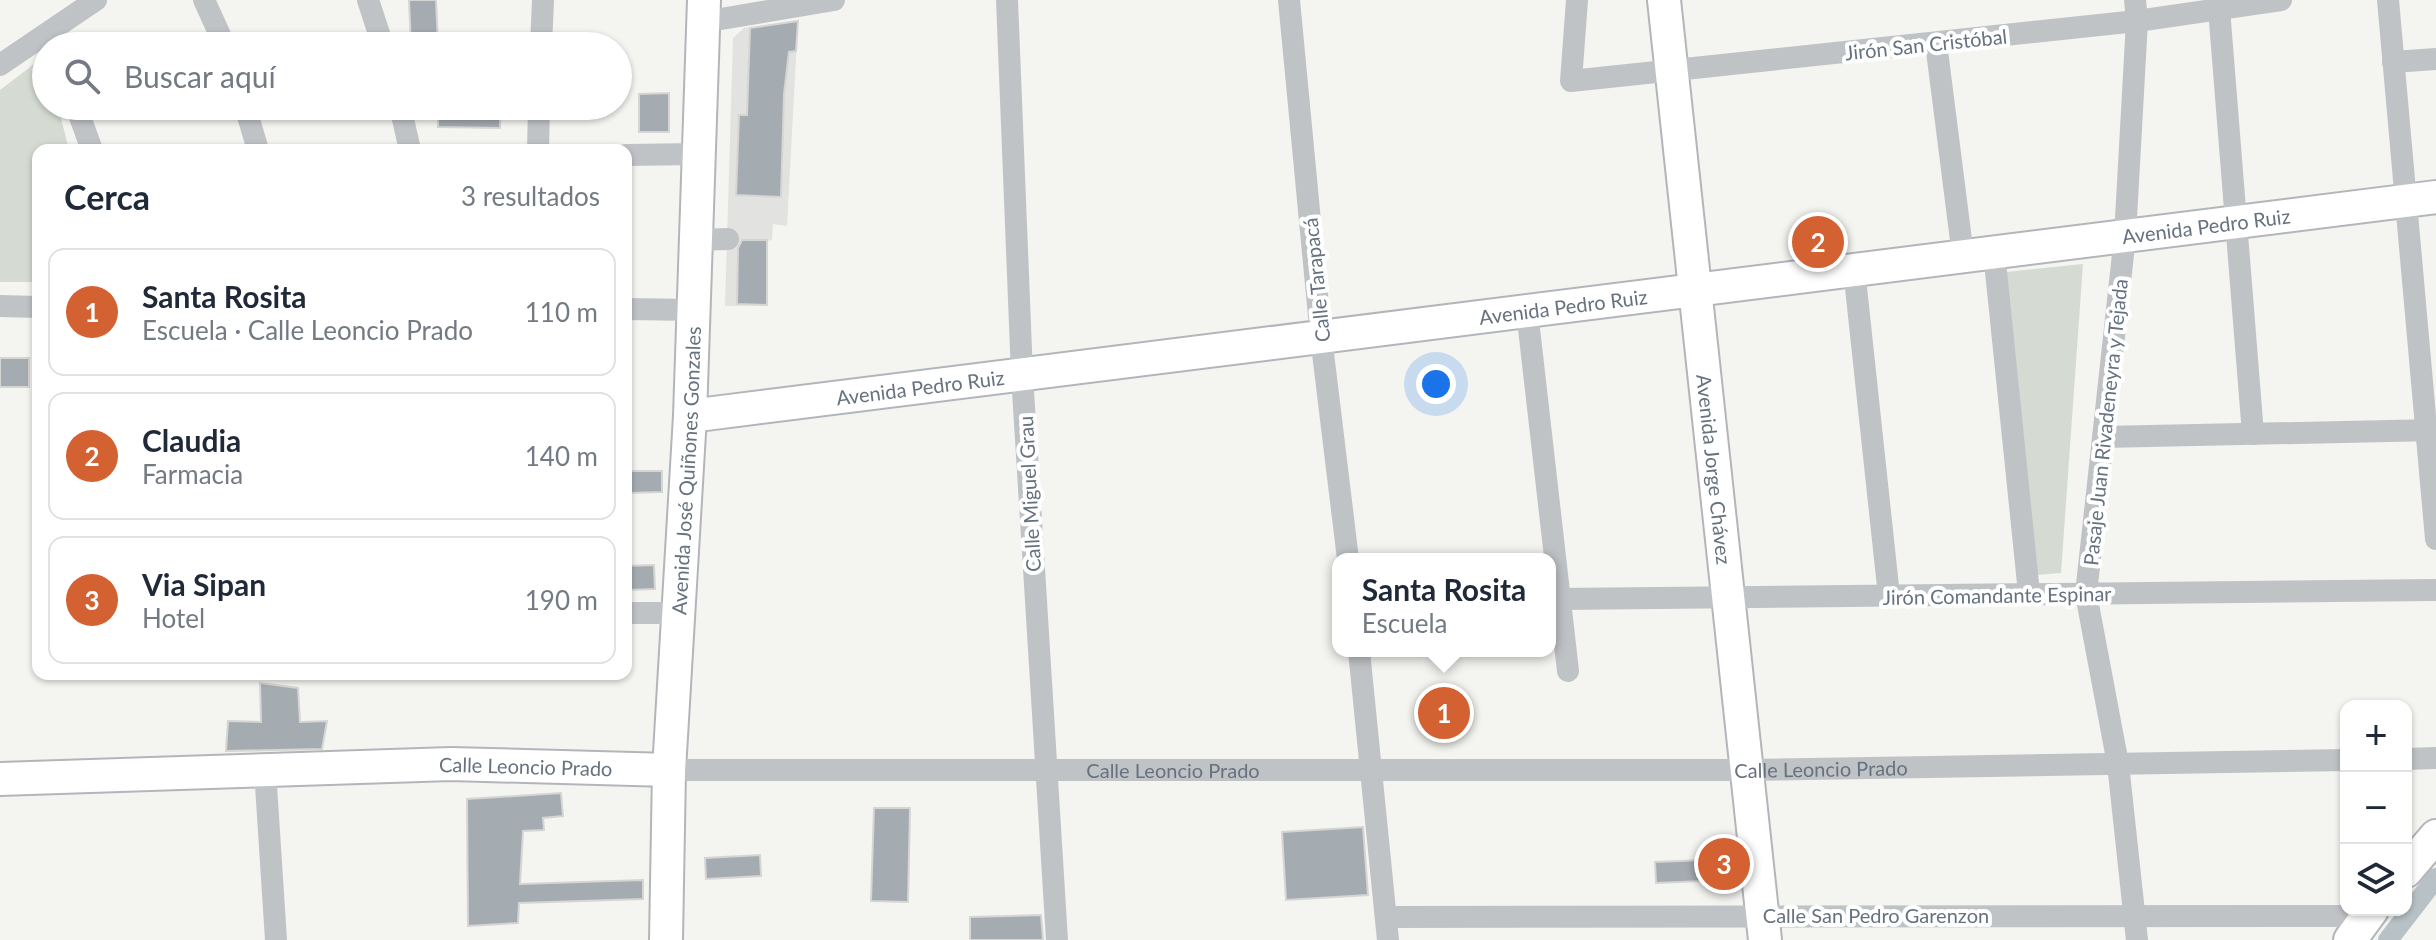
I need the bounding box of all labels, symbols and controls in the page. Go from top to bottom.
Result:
street label: Jirón San Cristóbal [1844,24,2008,64]
search box [32,32,632,120]
icon: search [60,54,104,98]
text: Buscar aquí [124,58,276,94]
text: Cerca [64,176,150,217]
text: 3 resultados [461,180,600,212]
street label: Avenida Pedro Ruiz [2121,203,2292,248]
pin: 2 [1792,212,1844,272]
street label: Calle Tarapacá [1298,217,1334,343]
street label: Pasaje Juan Rivadeneyra y Tejada [2078,277,2132,567]
text: Santa Rosita [142,278,307,314]
street label: Avenida Pedro Ruiz [1478,284,1649,329]
text: 1 [84,296,100,328]
text: 110 m [525,296,598,328]
text: Escuela · Calle Leoncio Prado [142,314,473,346]
street label: Avenida José Quiñones Gonzales [666,326,705,615]
your location [1416,364,1456,404]
street label: Avenida Pedro Ruiz [835,365,1006,410]
street label: Avenida Jorge Chávez [1692,373,1737,566]
street label: Calle Miguel Grau [1013,415,1045,573]
text: Claudia [142,422,241,458]
text: 2 [84,440,100,472]
text: 140 m [525,440,598,472]
text: Farmacia [142,458,243,490]
popup [1332,553,1556,657]
text: Via Sipan [142,566,266,602]
text: Santa Rosita [1362,571,1526,607]
street label: Jirón Comandante Espinar [1882,581,2112,609]
text: 3 [84,584,100,616]
text: 190 m [525,584,598,616]
text: Hotel [142,602,205,634]
text: Escuela [1362,607,1447,639]
pin: 1 [1418,683,1470,743]
map controls [2340,700,2412,916]
button: + [2340,700,2412,772]
street label: Calle Leoncio Prado [439,752,613,780]
street label: Calle Leoncio Prado [1734,755,1908,782]
street label: Calle Leoncio Prado [1086,758,1260,782]
button: − [2340,772,2412,844]
pin: 3 [1698,834,1750,894]
button: layers [2340,844,2412,916]
street label: Calle San Pedro Garenzon [1763,903,1989,927]

